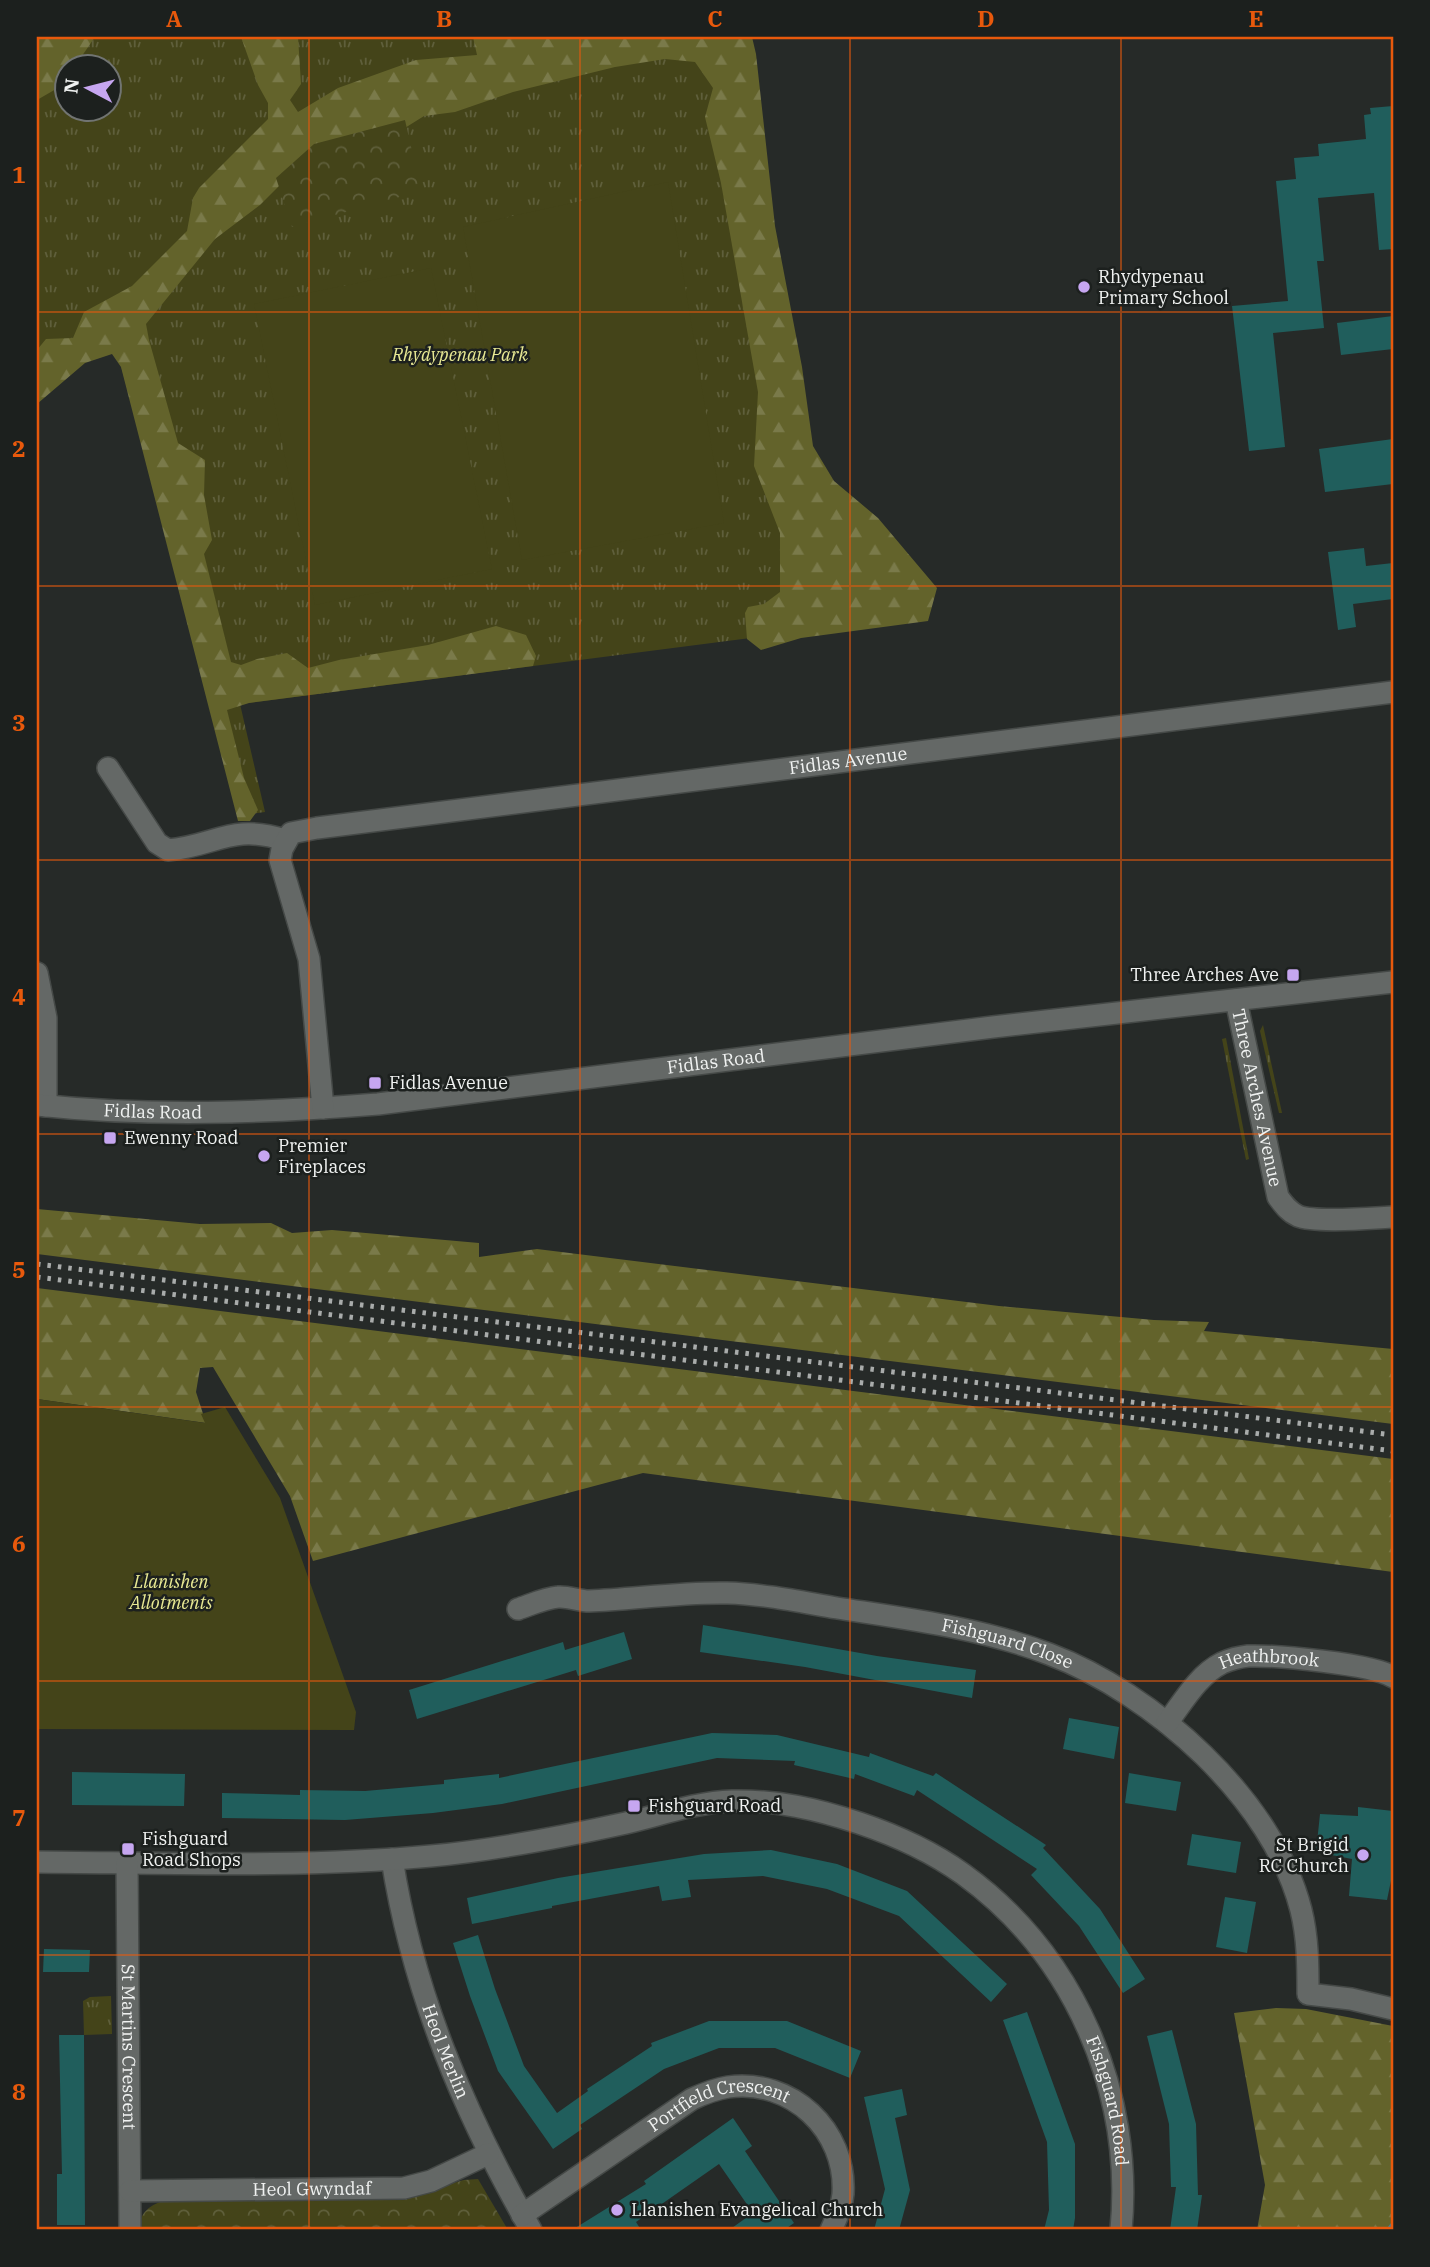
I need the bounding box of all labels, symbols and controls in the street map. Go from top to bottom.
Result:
text: A [166,3,182,33]
text: B [436,3,452,33]
text: C [707,3,723,33]
text: D [977,3,995,33]
text: E [1248,3,1264,33]
north arrow [52,52,122,122]
text: N [58,77,84,95]
text: 1 [12,159,26,189]
place label: Rhydypenau Primary School [1098,265,1229,309]
marker: Rhydypenau Primary School [1076,279,1092,295]
park label: Rhydypenau Park [391,343,529,366]
text: 2 [12,433,26,463]
text: 3 [12,707,26,737]
street label: Fidlas Avenue [787,742,908,779]
place label: Three Arches Ave [1130,963,1279,986]
marker: Three Arches Ave [1285,967,1301,983]
text: 4 [12,981,26,1011]
street label: Three Arches Avenue [1227,1007,1287,1189]
street label: Fidlas Road [665,1044,766,1079]
place label: Fidlas Avenue [389,1071,508,1094]
marker: Fidlas Avenue [367,1075,383,1091]
street label: Fidlas Road [103,1098,202,1123]
place label: Ewenny Road [124,1126,238,1149]
marker: Ewenny Road [102,1130,118,1146]
place label: Premier Fireplaces [278,1134,366,1178]
marker: Premier Fireplaces [256,1148,272,1164]
text: 5 [12,1254,26,1284]
text: 6 [12,1528,26,1558]
park label: Llanishen Allotments [128,1570,213,1614]
street label: Fishguard Close [940,1613,1077,1674]
street label: Heathbrook [1215,1644,1321,1674]
place label: Fishguard Road [648,1794,781,1817]
marker: Fishguard Road [626,1798,642,1814]
text: 7 [12,1802,26,1832]
place label: Fishguard Road Shops [142,1827,241,1871]
place label: St Brigid RC Church [1259,1833,1349,1877]
marker: Fishguard Road Shops [120,1841,136,1857]
marker: St Brigid RC Church [1355,1847,1371,1863]
street label: St Martins Crescent [117,1964,141,2130]
street label: Heol Merlin [417,2001,475,2102]
street label: Fishguard Road [1081,2032,1134,2167]
street label: Portfield Crescent [643,2074,794,2137]
text: 8 [12,2076,26,2106]
street label: Heol Gwyndaf [252,2176,373,2201]
place label: Llanishen Evangelical Church [631,2198,883,2221]
marker: Llanishen Evangelical Church [609,2202,625,2218]

